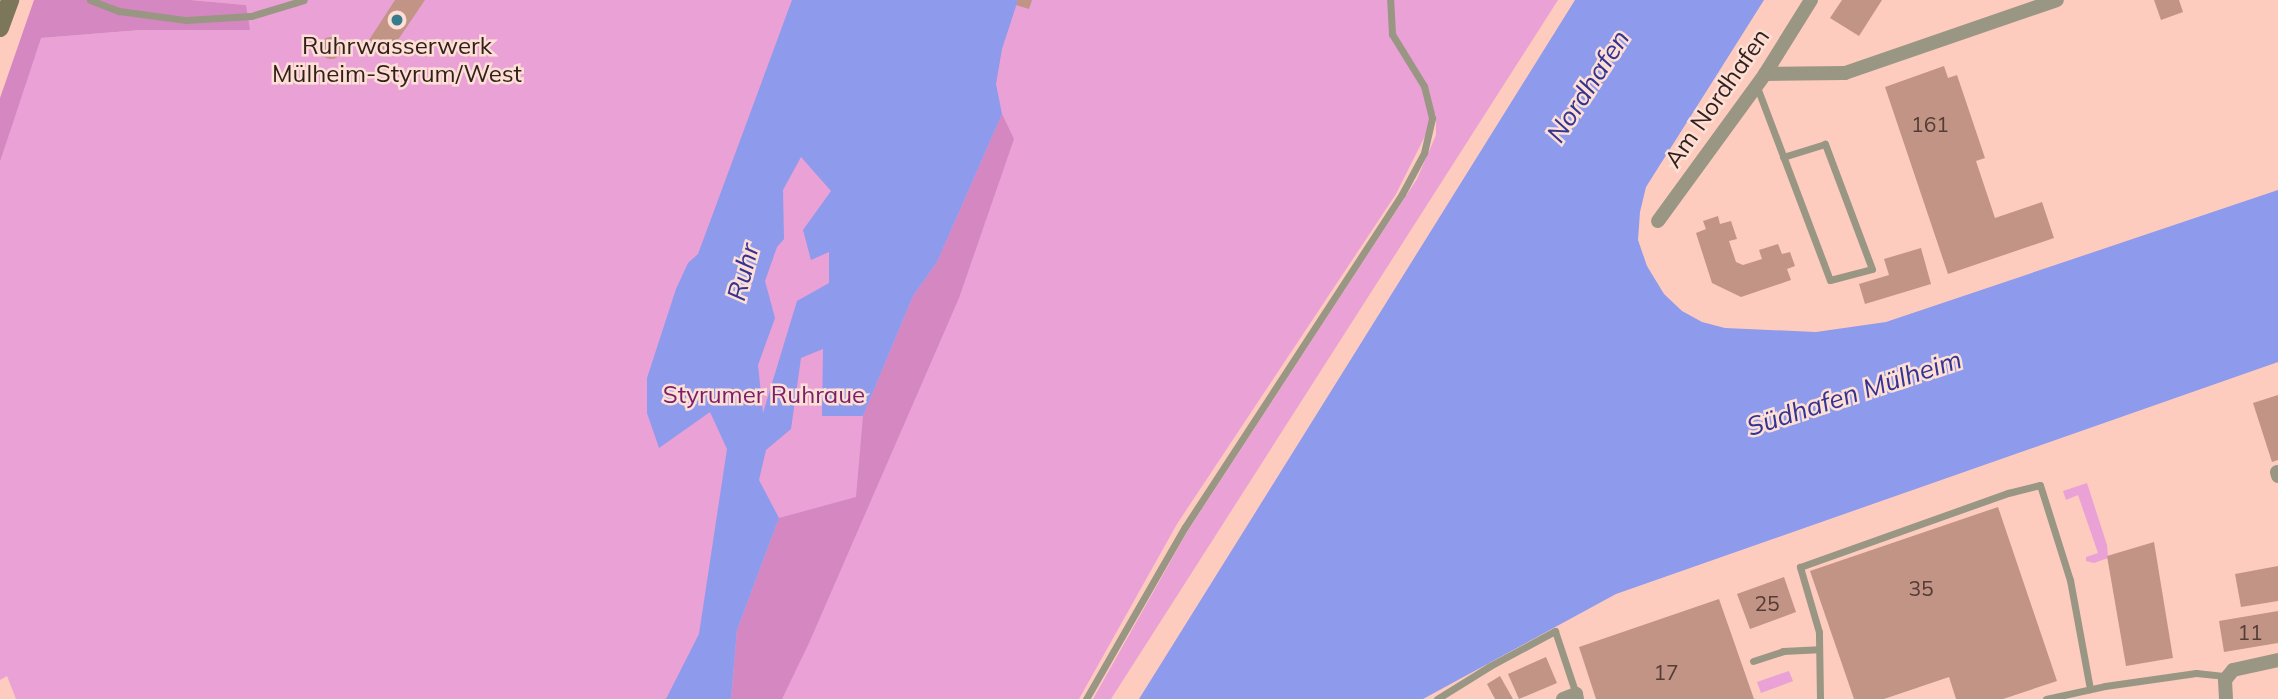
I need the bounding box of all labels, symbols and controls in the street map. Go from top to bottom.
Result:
marker: Ruhrwasserwerk Mülheim-Styrum/West [389,12,405,28]
street label: Am Nordhafen [1658,23,1776,173]
water label: Nordhafen [1540,24,1636,148]
place label: Ruhrwasserwerk Mülheim-Styrum/West [272,32,522,88]
house number: 161 [1911,111,1949,137]
water label: Ruhr [720,240,766,304]
water label: Südhafen Mülheim [1743,344,1965,442]
park label: Styrumer Ruhraue [663,381,865,409]
house number: 35 [1908,575,1934,601]
house number: 25 [1754,590,1780,616]
house number: 11 [2237,619,2263,645]
house number: 17 [1653,659,1679,685]

